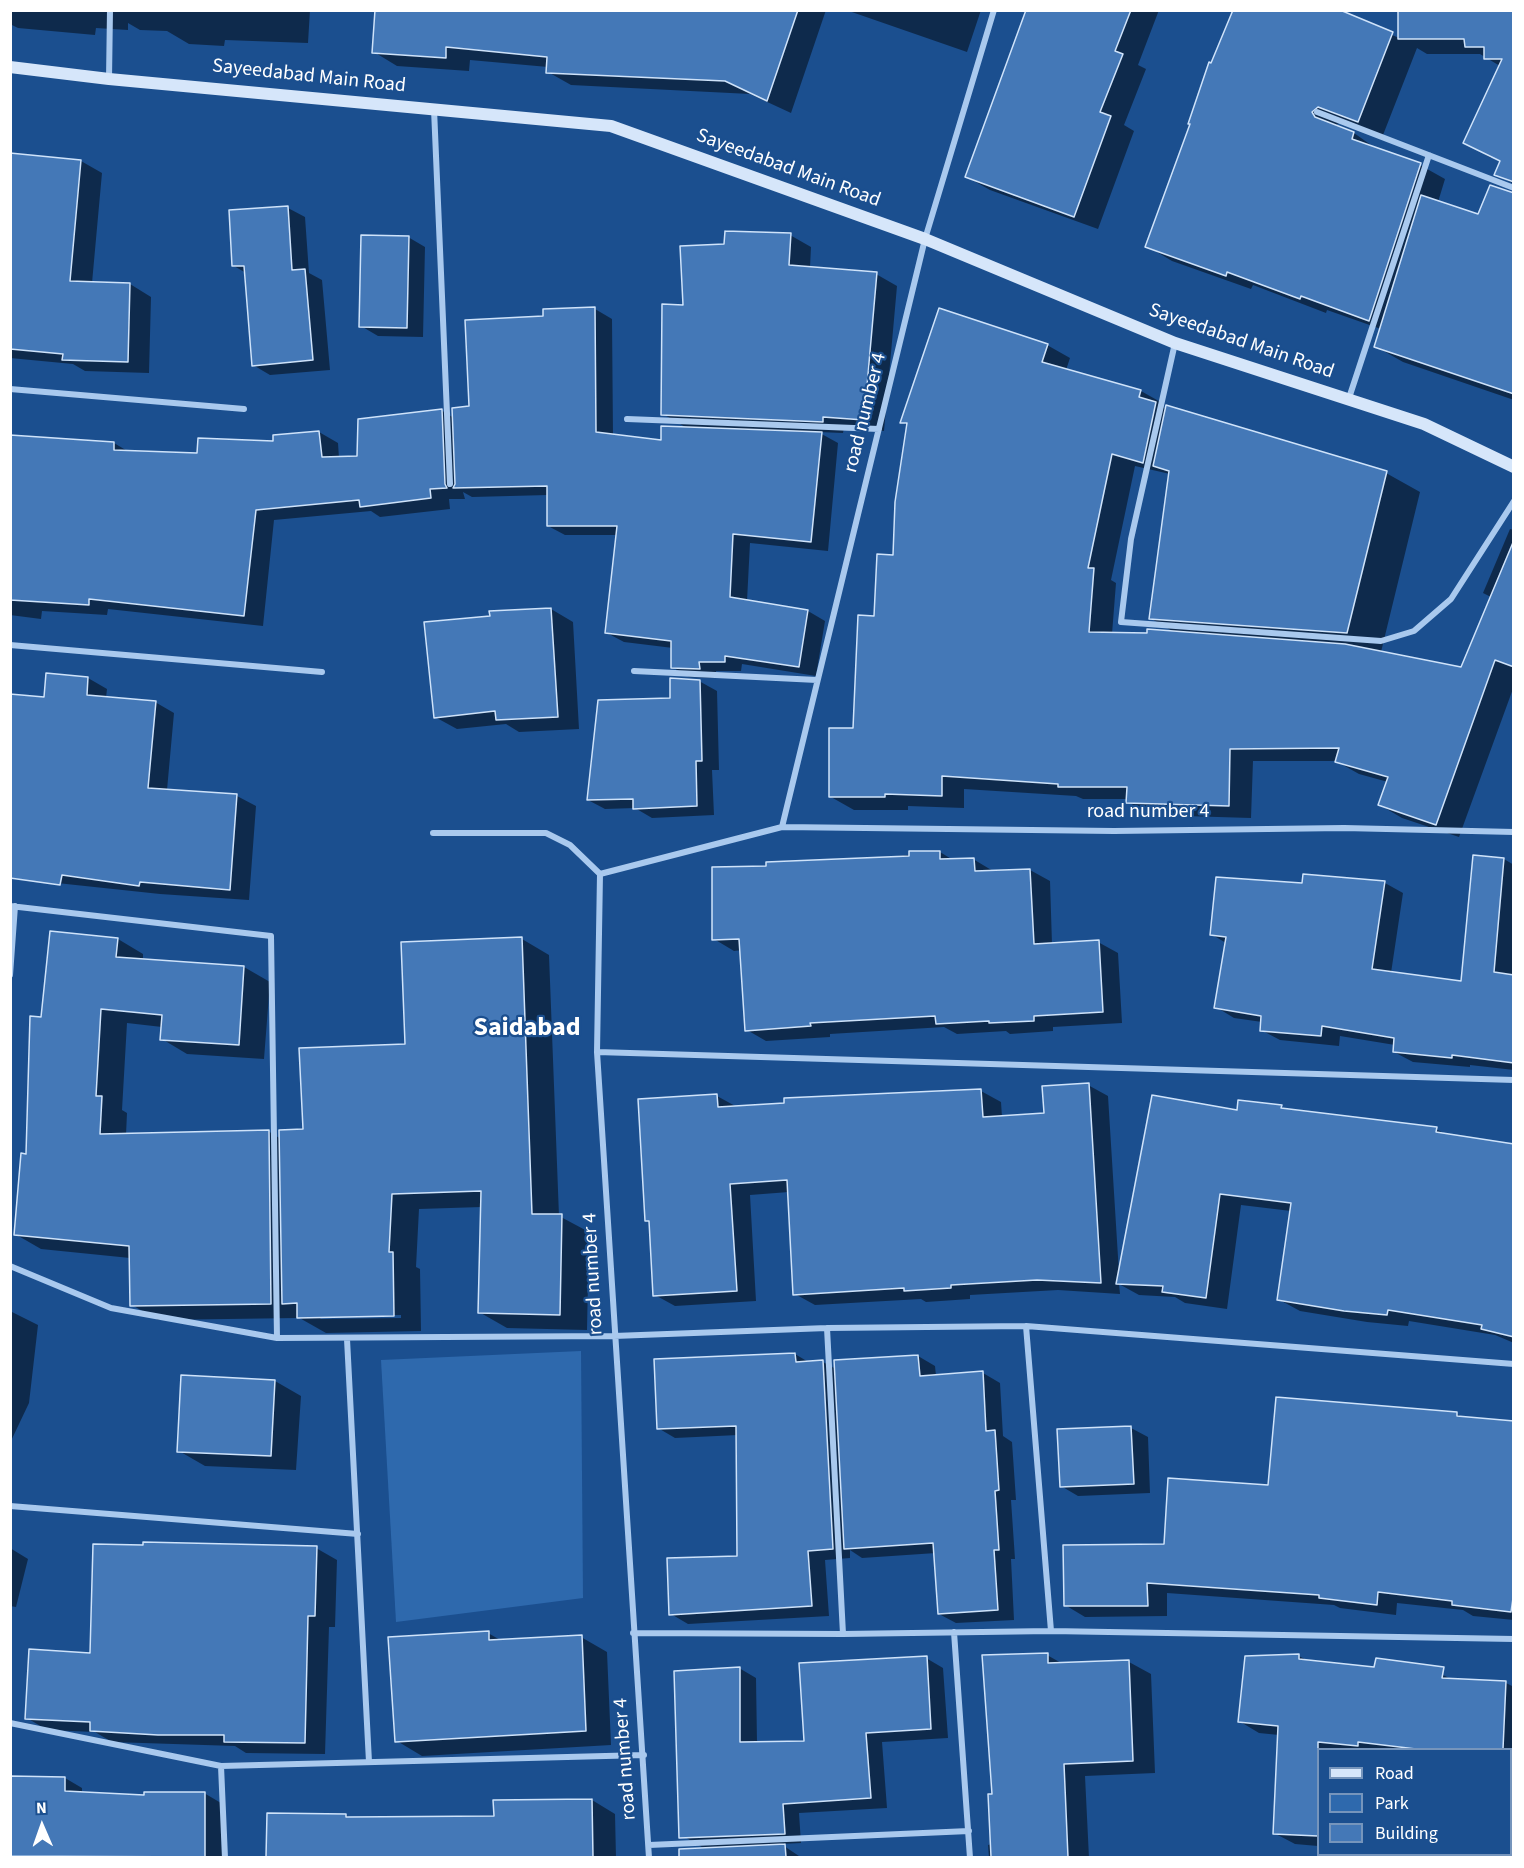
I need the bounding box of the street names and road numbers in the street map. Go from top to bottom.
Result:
street label: Sayeedabad Main Road [211,55,407,99]
street label: Sayeedabad Main Road [693,124,883,214]
street label: Sayeedabad Main Road [1145,299,1337,385]
street label: road number 4 [840,351,892,475]
street label: road number 4 [1087,801,1209,825]
street label: road number 4 [579,1212,609,1336]
street label: road number 4 [610,1697,642,1821]

